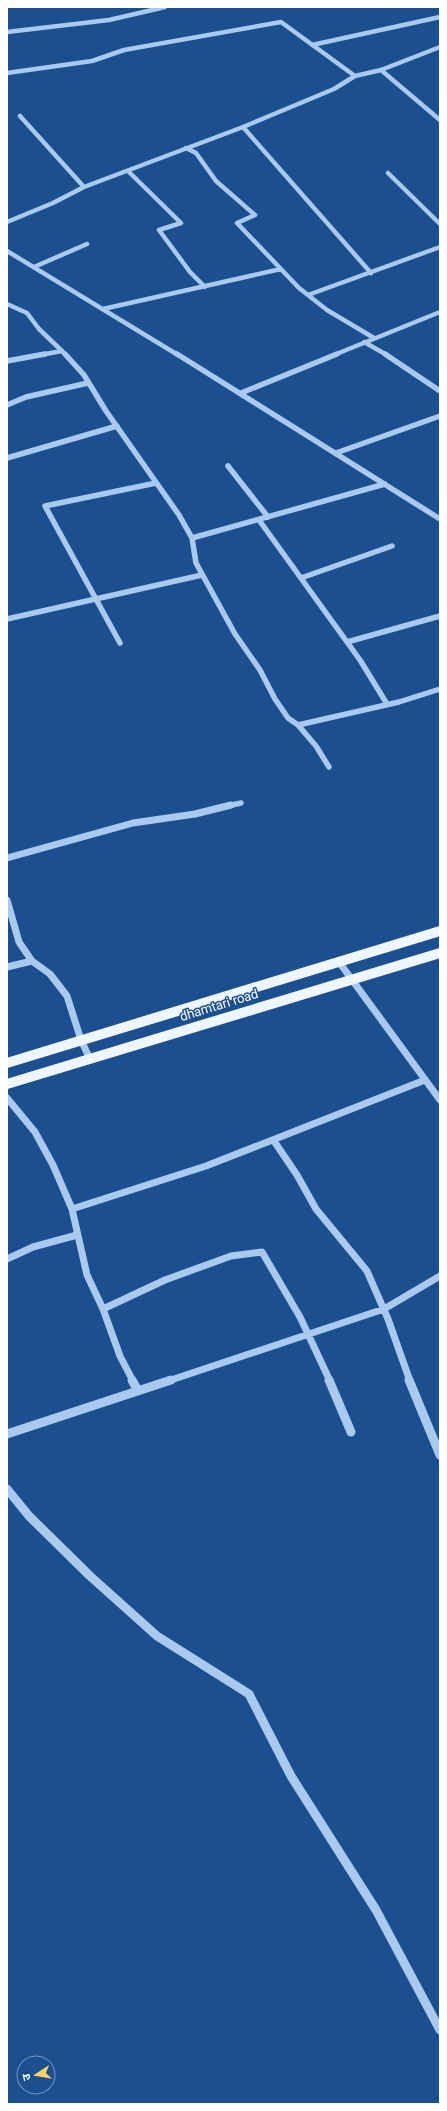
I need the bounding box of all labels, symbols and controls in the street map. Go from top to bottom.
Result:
street label: dhamtari road [178,986,260,1024]
north arrow [16,2055,56,2095]
text: उ [20,2072,34,2081]

